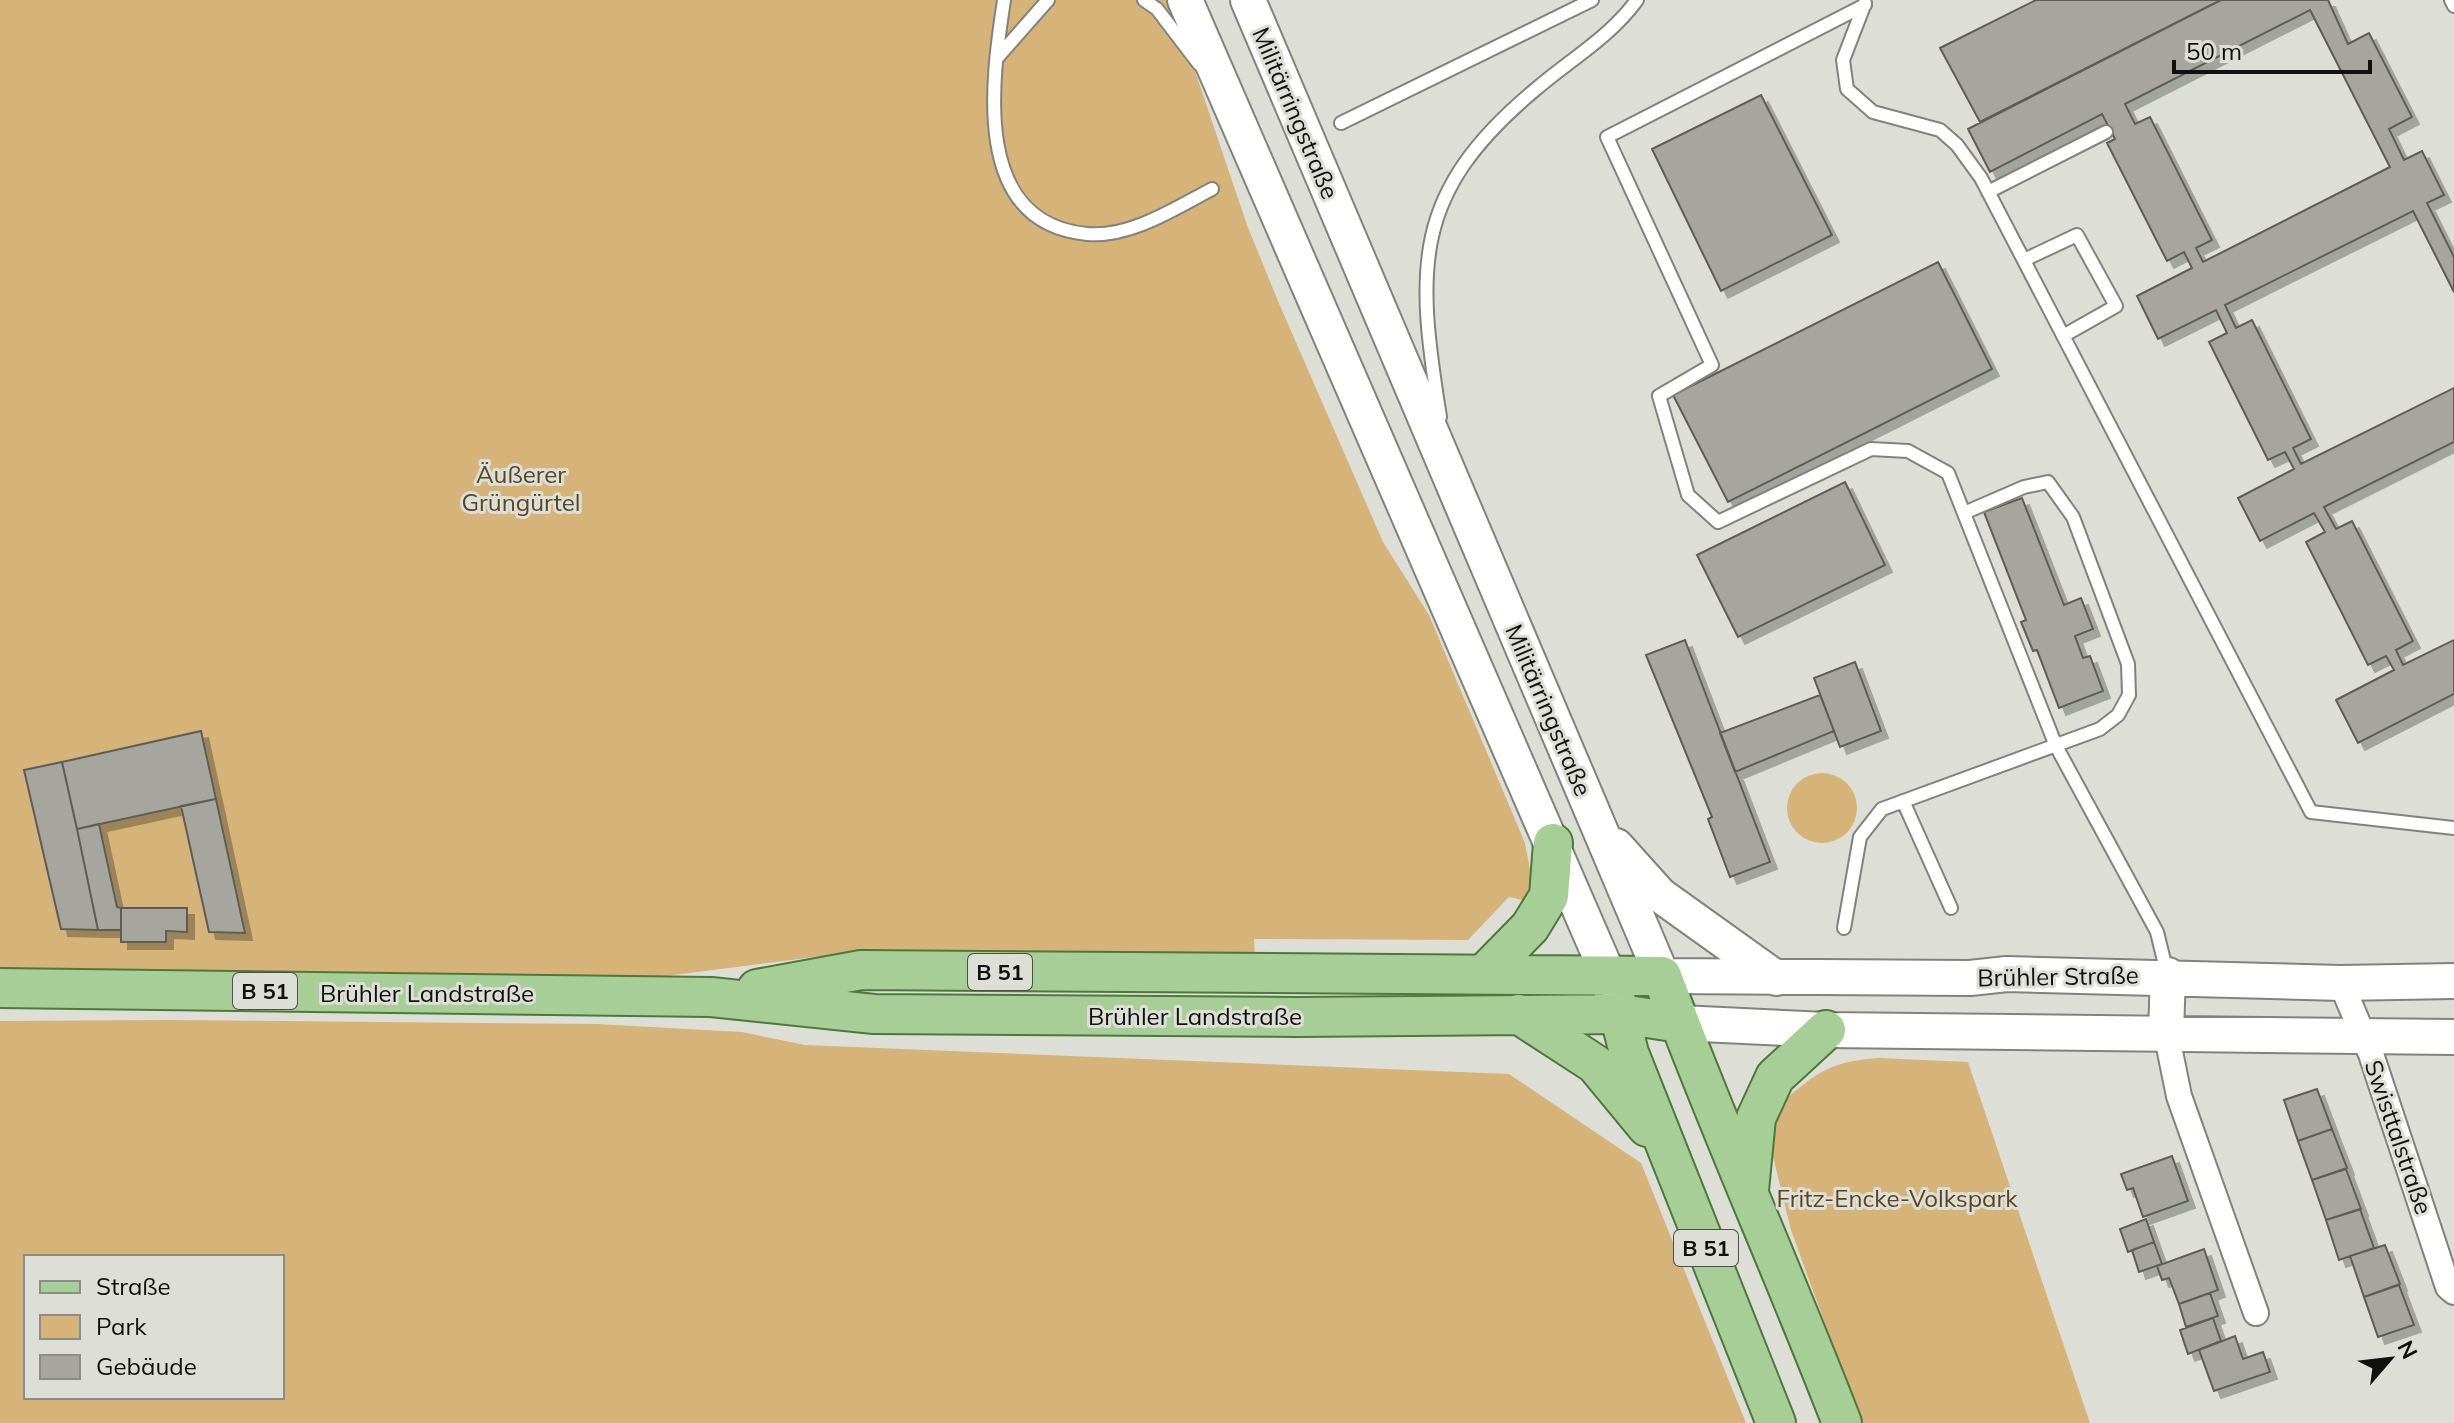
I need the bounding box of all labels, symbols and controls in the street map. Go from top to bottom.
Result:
street label: Militärringstraße [1246,23,1346,203]
scale bar [2174,24,2370,74]
text: 50 m [2186,36,2242,66]
park label: Äußerer Grüngürtel [462,459,580,517]
street label: Militärringstraße [1499,620,1599,800]
road number: B 51 [968,954,1032,990]
street label: Brühler Straße [1977,960,2139,992]
road number: B 51 [233,973,297,1009]
street label: Brühler Landstraße [320,978,534,1008]
street label: Brühler Landstraße [1088,1001,1302,1031]
street label: Swisttalstraße [2359,1056,2439,1218]
park label: Fritz-Encke-Volkspark [1776,1183,2018,1213]
road number: B 51 [1674,1230,1738,1266]
legend [24,1255,284,1399]
text: Straße [96,1271,171,1301]
text: Park [96,1311,147,1341]
north arrow [2350,1319,2430,1399]
text: N [2391,1336,2424,1364]
text: Gebäude [96,1351,197,1381]

